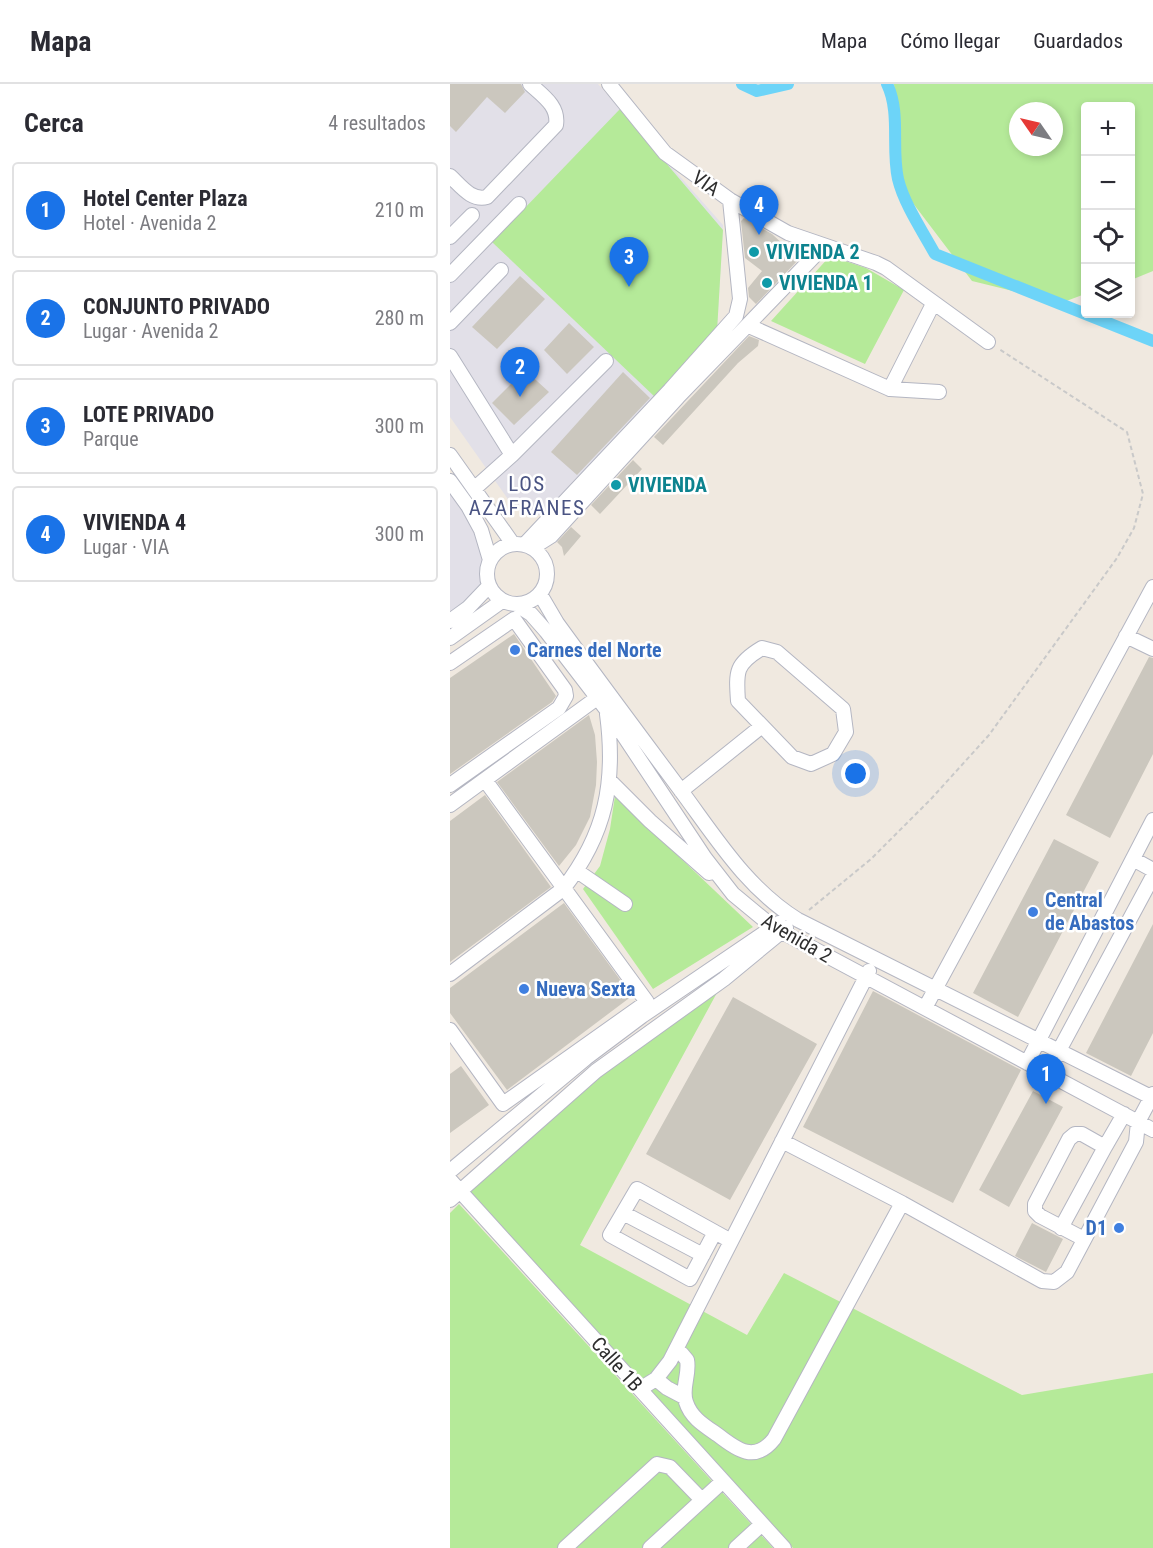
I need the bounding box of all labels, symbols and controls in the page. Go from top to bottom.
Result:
text: Mapa [30,25,91,58]
text: Mapa [821,29,867,53]
text: Cómo llegar [900,29,1000,53]
text: Guardados [1033,29,1123,53]
north arrow [1009,102,1063,156]
map controls [1081,102,1135,318]
button: + [1081,102,1135,156]
text: Cerca [24,108,84,138]
text: 4 resultados [328,111,426,135]
button: − [1081,156,1135,210]
street label: VIA [688,165,725,201]
text: Hotel Center Plaza [83,186,248,211]
pin: 4 [740,186,778,235]
text: 1 [40,198,51,222]
text: 210 m [375,198,424,222]
button: locate [1081,210,1135,264]
text: Hotel · Avenida 2 [83,211,216,235]
pin: 3 [610,238,648,287]
place label: VIVIENDA 2 [766,240,860,264]
marker: VIVIENDA 2 [747,245,761,259]
button: layers [1081,264,1135,318]
place label: VIVIENDA 1 [779,271,873,295]
marker: VIVIENDA 1 [760,276,774,290]
text: CONJUNTO PRIVADO [83,294,270,319]
text: 2 [40,306,51,330]
text: 280 m [375,306,424,330]
text: Lugar · Avenida 2 [83,319,218,343]
pin: 2 [500,348,540,397]
text: LOTE PRIVADO [83,402,214,427]
text: 3 [40,414,51,438]
text: 300 m [375,414,424,438]
text: Parque [83,427,139,451]
district label: LOS AZAFRANES [469,472,585,520]
place label: VIVIENDA [628,473,707,497]
marker: VIVIENDA [609,478,623,492]
text: VIVIENDA 4 [83,510,186,535]
text: 4 [40,522,51,546]
text: 300 m [375,522,424,546]
text: Lugar · VIA [83,535,169,559]
place label: Carnes del Norte [527,638,662,662]
marker: Carnes del Norte [508,643,522,657]
your location [841,759,870,788]
place label: Central de Abastos [1045,888,1134,935]
marker: Central de Abastos [1026,905,1040,919]
street label: Avenida 2 [758,908,836,968]
place label: Nueva Sexta [536,977,635,1001]
marker: Nueva Sexta [517,982,531,996]
pin: 1 [1026,1054,1066,1104]
place label: D1 [1086,1216,1107,1240]
marker: D1 [1112,1221,1126,1235]
street label: Calle 1B [586,1332,648,1396]

